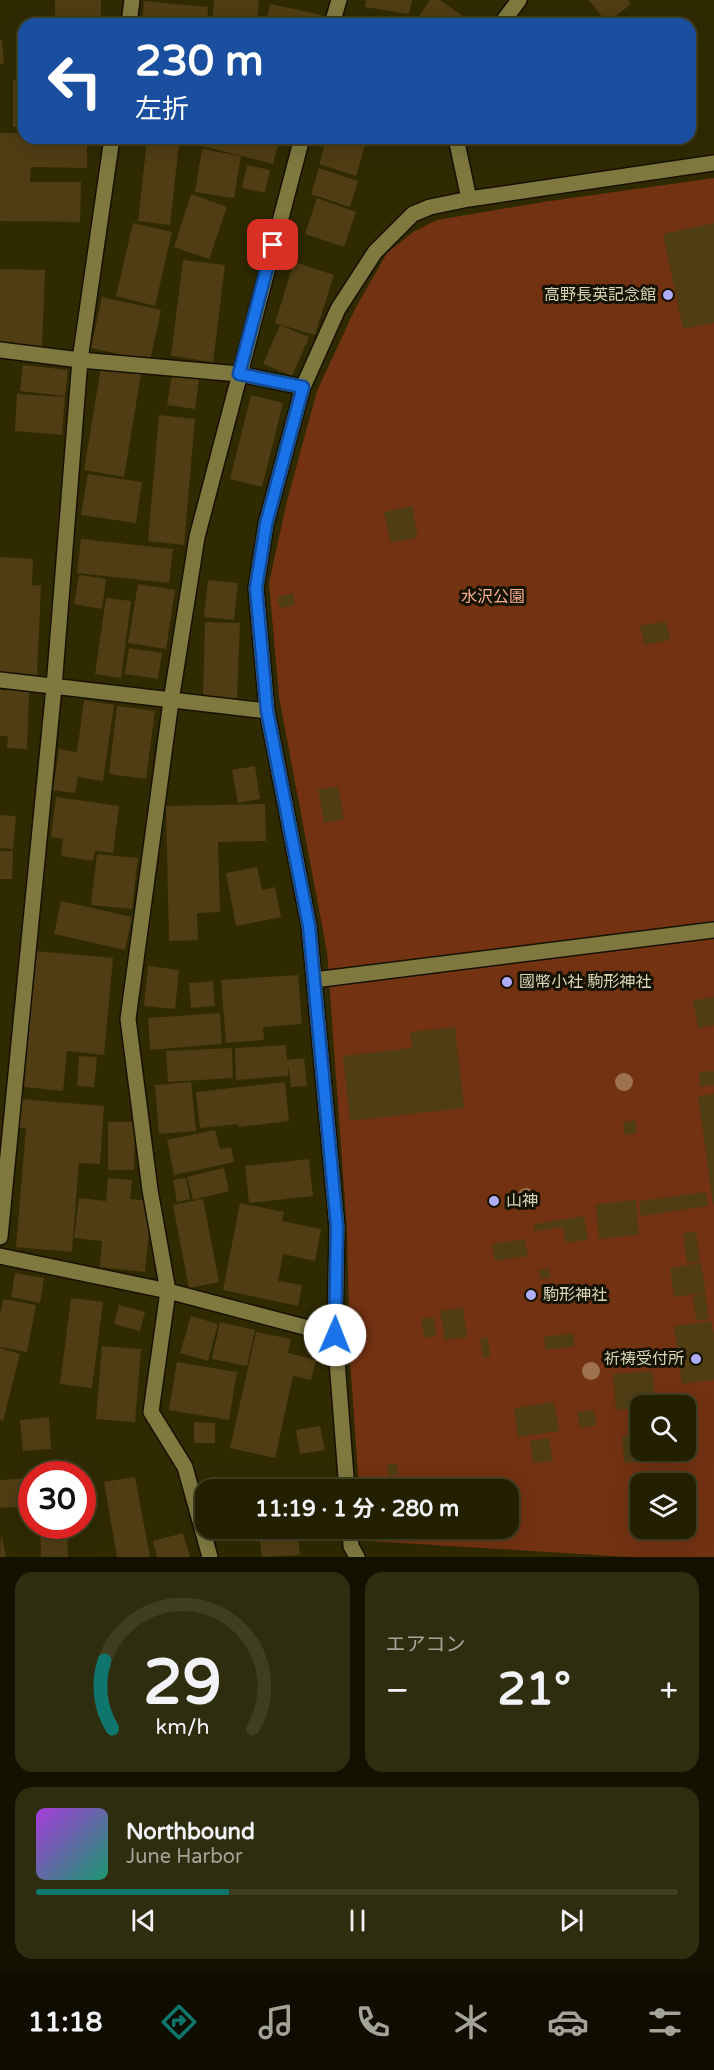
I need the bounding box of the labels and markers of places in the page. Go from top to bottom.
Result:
pin [247,219,298,270]
place label: 高野長英記念館 [544,285,656,305]
marker: 高野長英記念館 [661,288,675,302]
place label: 國幣小社 駒形神社 [519,972,651,992]
marker: 國幣小社 駒形神社 [500,975,514,989]
place label: 山神 [506,1191,538,1211]
marker: 山神 [487,1194,501,1208]
place label: 駒形神社 [543,1285,607,1305]
marker: 駒形神社 [524,1288,538,1302]
place label: 祈祷受付所 [604,1349,684,1369]
marker: 祈祷受付所 [689,1352,703,1366]

